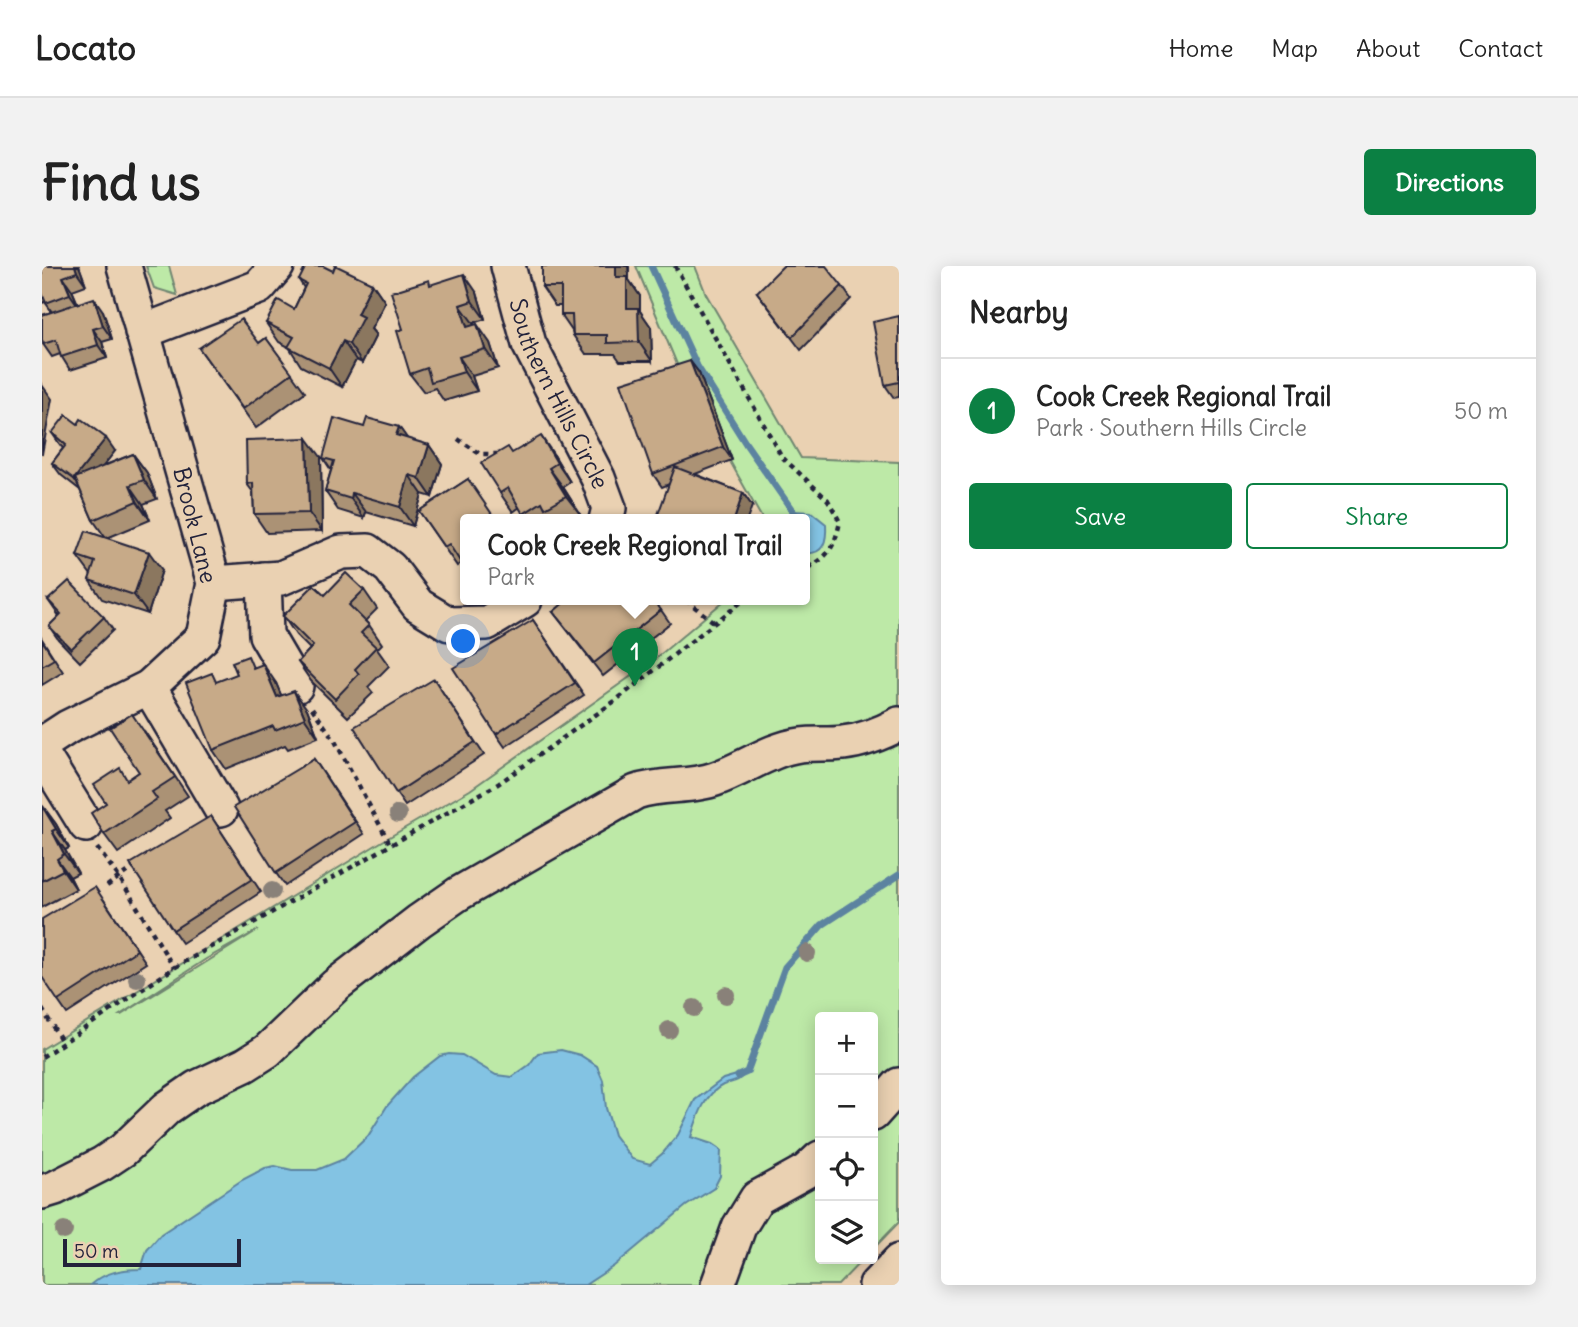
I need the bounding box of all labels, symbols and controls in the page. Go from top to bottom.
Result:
text: Locato [35,27,136,69]
text: Home [1169,33,1233,63]
text: Map [1271,33,1318,63]
text: About [1356,33,1420,63]
text: Contact [1458,33,1543,63]
button: Directions [1364,149,1536,215]
text: Find us [42,152,200,213]
text: Nearby [969,293,1069,331]
street label: Southern Hills Circle [503,295,616,492]
text: Cook Creek Regional Trail [1036,380,1331,413]
text: 1 [987,396,997,425]
text: 50 m [1454,396,1508,425]
text: Park · Southern Hills Circle [1036,413,1307,442]
street label: Brook Lane [167,464,224,586]
button: Save [969,483,1232,549]
button: Share [1246,483,1508,549]
popup [460,514,810,605]
text: Cook Creek Regional Trail [487,529,783,562]
text: Park [487,562,535,591]
your location [446,624,480,658]
pin: 1 [612,628,658,686]
map controls [815,1012,878,1264]
button: + [815,1012,878,1075]
button: − [815,1075,878,1138]
button: locate [815,1138,878,1201]
button: layers [815,1201,878,1264]
scale bar [63,1236,242,1268]
text: 50 m [74,1239,119,1263]

